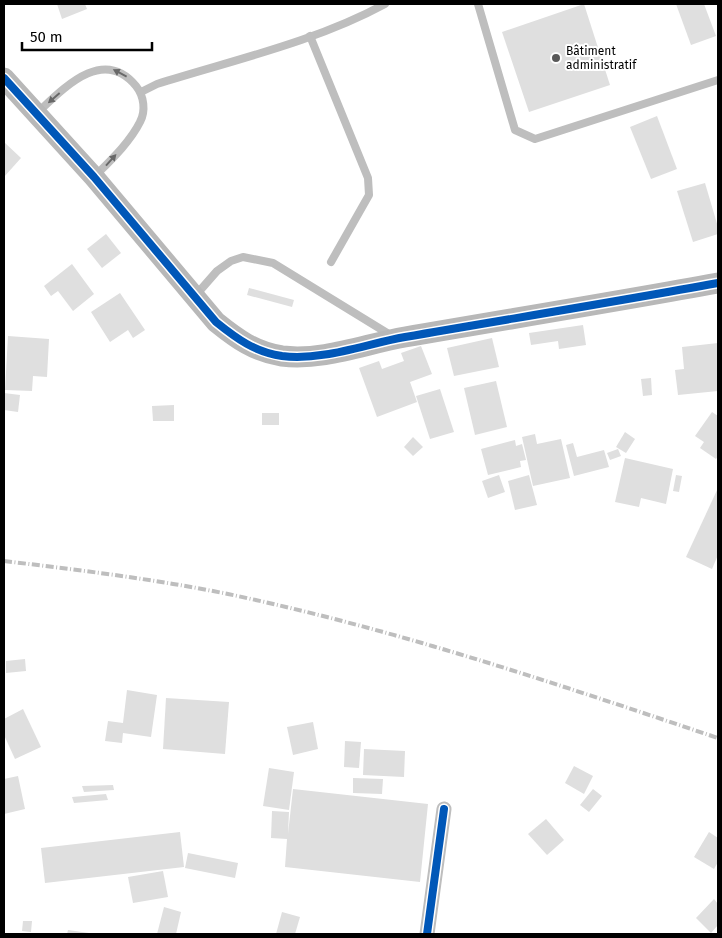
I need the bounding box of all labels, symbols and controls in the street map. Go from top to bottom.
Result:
scale bar [22,20,152,52]
text: 50 m [30,28,63,46]
place label: Bâtiment administratif [566,44,637,72]
marker: Bâtiment administratif [550,52,562,64]
one-way arrow [112,69,127,77]
one-way arrow [48,92,61,103]
one-way arrow [105,153,116,166]

